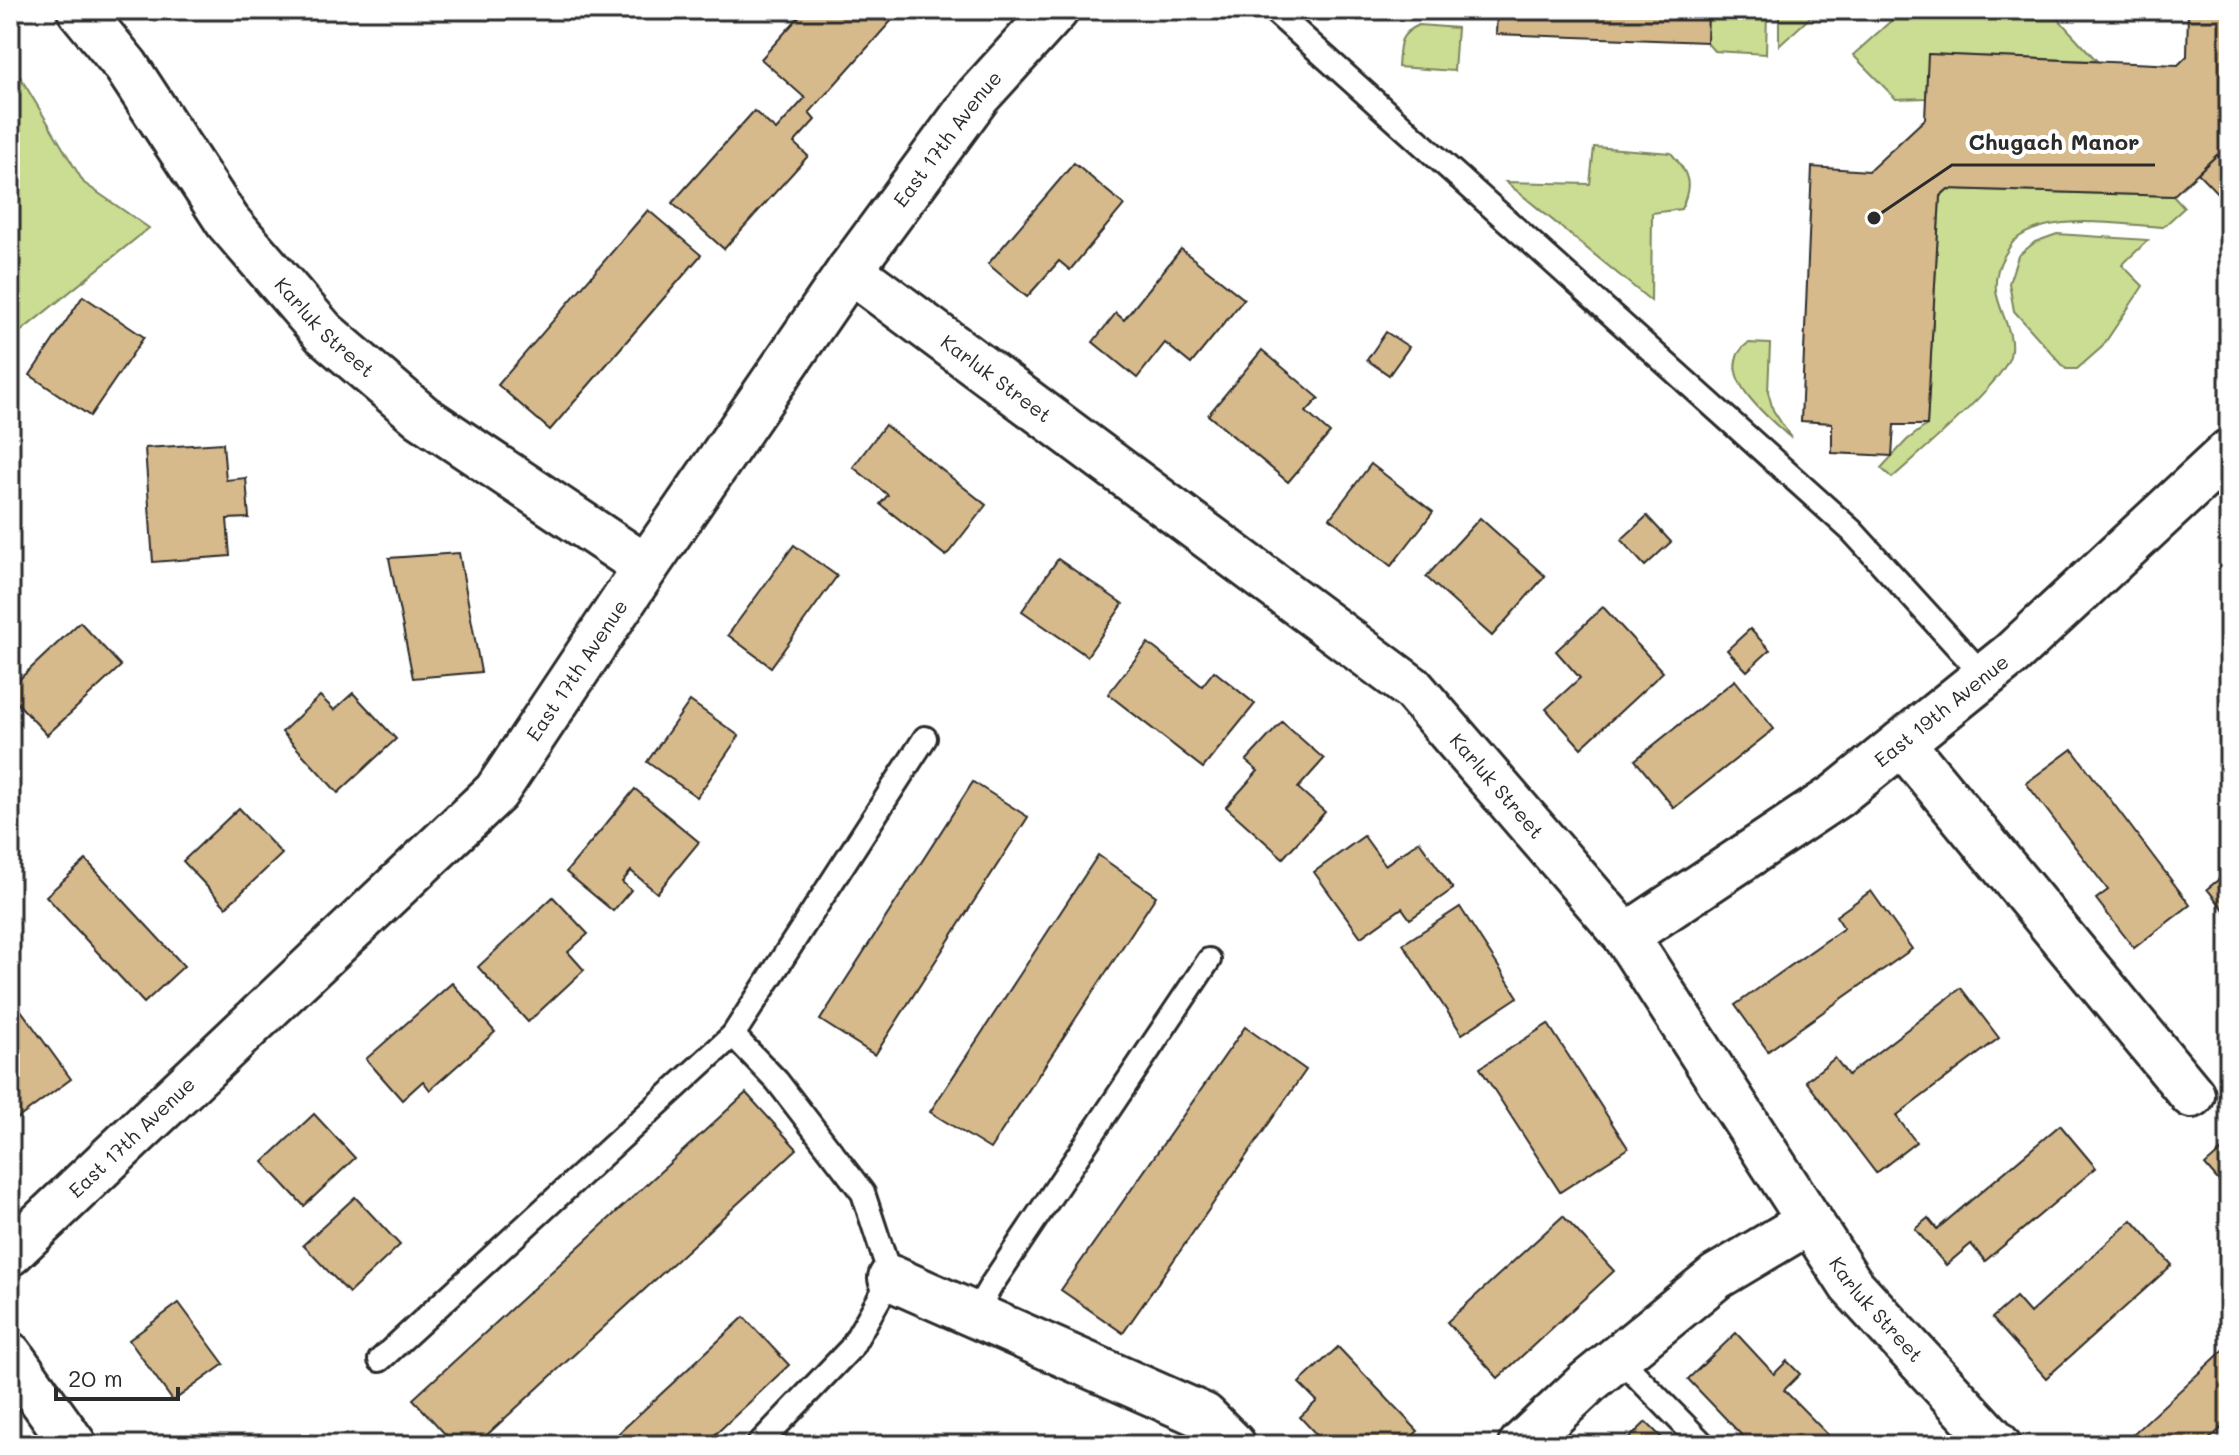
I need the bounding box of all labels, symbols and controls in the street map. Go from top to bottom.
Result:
street label: East 17th Avenue [887,65,1007,212]
callout: Chugach Manor [1952,119,2155,165]
text: Chugach Manor [1969,127,2139,156]
street label: Karluk Street [270,271,380,382]
street label: Karluk Street [936,328,1057,428]
street label: East 17th Avenue [520,594,633,746]
street label: East 19th Avenue [1868,648,2013,772]
street label: Karluk Street [1445,727,1550,844]
street label: East 17th Avenue [62,1071,200,1203]
street label: Karluk Street [1824,1251,1929,1367]
scale bar [56,1351,178,1401]
text: 20 m [68,1362,123,1393]

